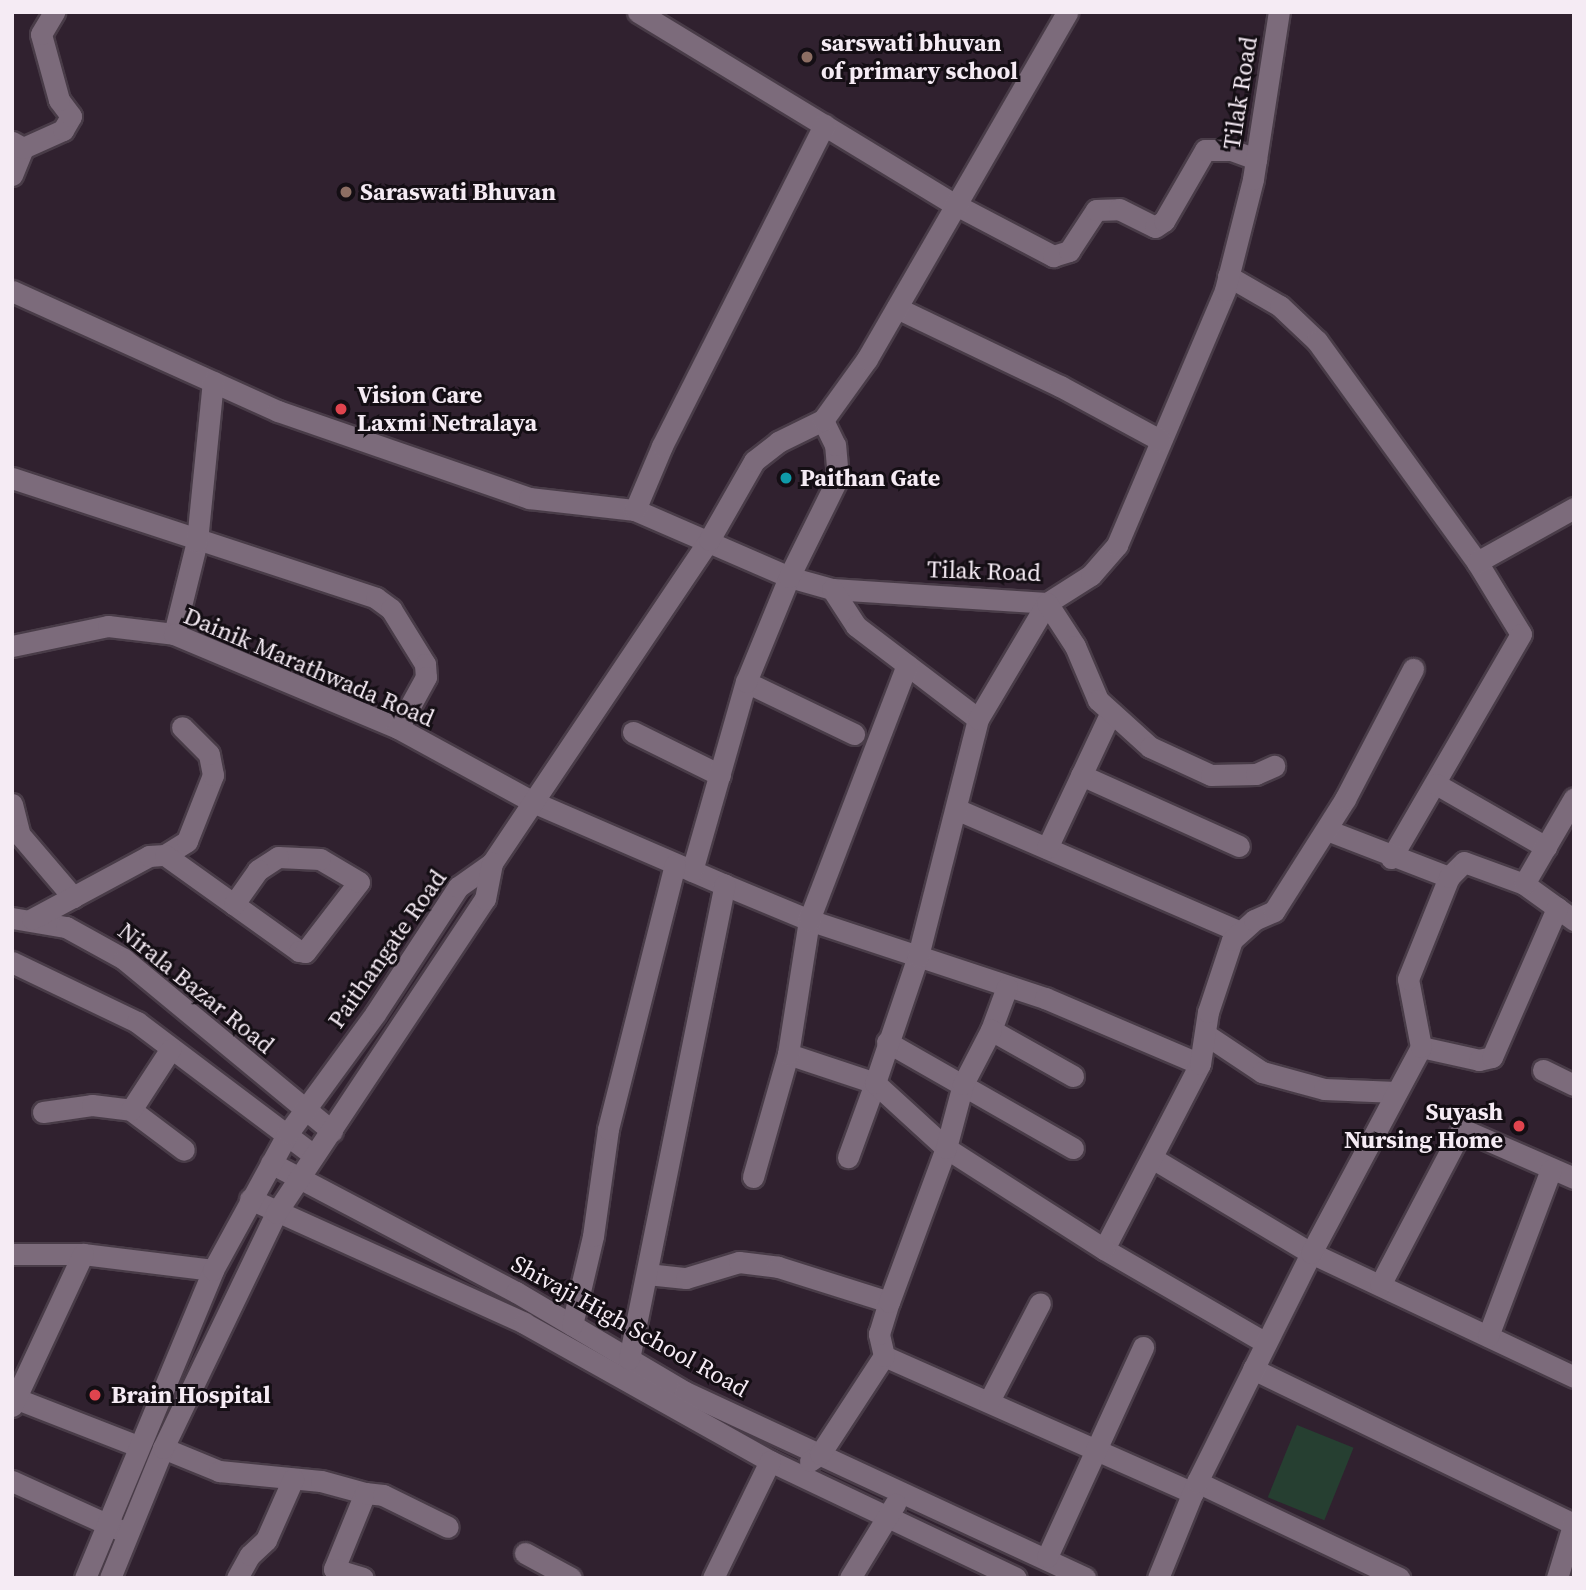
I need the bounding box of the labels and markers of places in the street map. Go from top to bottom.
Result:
place label: sarswati bhuvan of primary school [821,29,1018,85]
marker: sarswati bhuvan of primary school [799,49,815,65]
place label: Saraswati Bhuvan [360,178,556,206]
marker: Saraswati Bhuvan [338,184,354,200]
place label: Vision Care Laxmi Netralaya [357,381,537,437]
marker: Vision Care Laxmi Netralaya [331,399,351,419]
place label: Paithan Gate [800,464,940,492]
marker: Paithan Gate [778,470,794,486]
place label: Suyash Nursing Home [1344,1098,1503,1154]
marker: Suyash Nursing Home [1509,1116,1529,1136]
place label: Brain Hospital [111,1381,271,1409]
marker: Brain Hospital [85,1385,105,1405]

